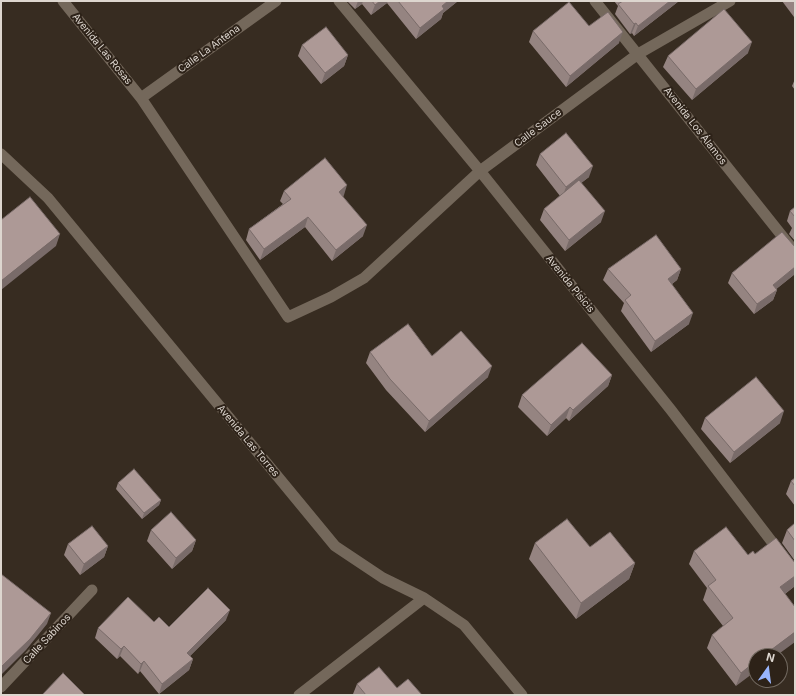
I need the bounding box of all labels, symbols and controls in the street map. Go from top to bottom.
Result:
street label: Avenida Las Rosas [70,11,134,87]
street label: Calle La Antena [176,22,242,76]
street label: Avenida Los Álamos [661,85,729,167]
street label: Calle Sauce [512,106,564,150]
street label: Avenida Pisicis [543,253,597,315]
street label: Avenida Las Torres [214,403,282,479]
street label: Calle Sabinos [21,611,73,667]
north arrow [748,648,788,688]
text: N [765,650,776,665]

